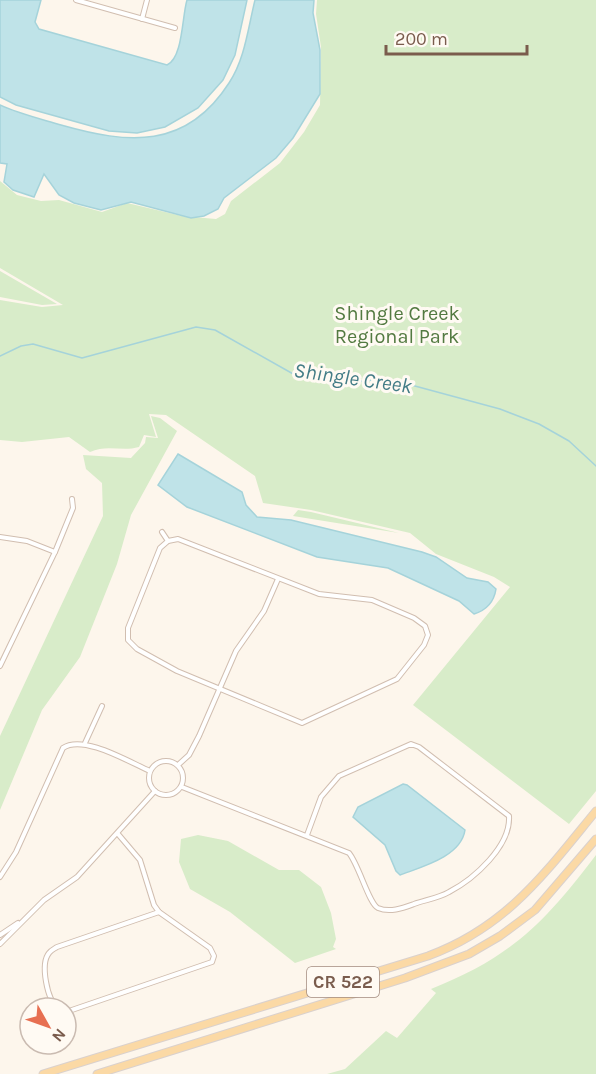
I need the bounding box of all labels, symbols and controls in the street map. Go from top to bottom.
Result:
scale bar [386,18,527,56]
text: 200 m [395,28,448,50]
park label: Shingle Creek Regional Park [334,302,460,348]
water label: Shingle Creek [292,358,414,398]
road number: CR 522 [307,967,379,997]
north arrow [18,996,78,1056]
text: N [48,1025,70,1046]

